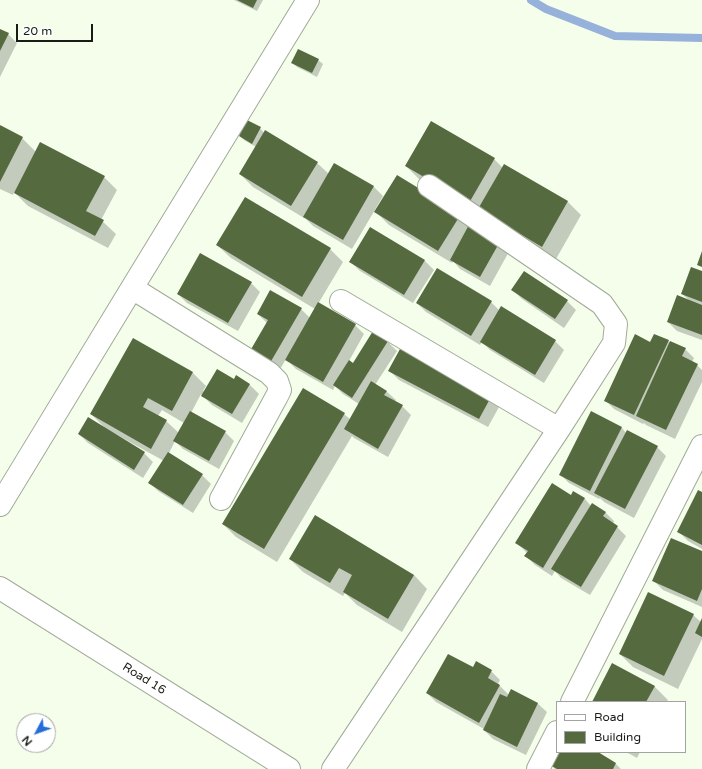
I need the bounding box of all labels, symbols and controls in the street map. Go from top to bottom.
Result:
scale bar [18,16,95,42]
text: 20 m [23,24,52,38]
street label: Road 16 [120,660,168,698]
legend [556,701,686,753]
text: Road [594,710,624,724]
north arrow [16,713,56,753]
text: Building [594,730,641,744]
text: N [20,733,35,748]

